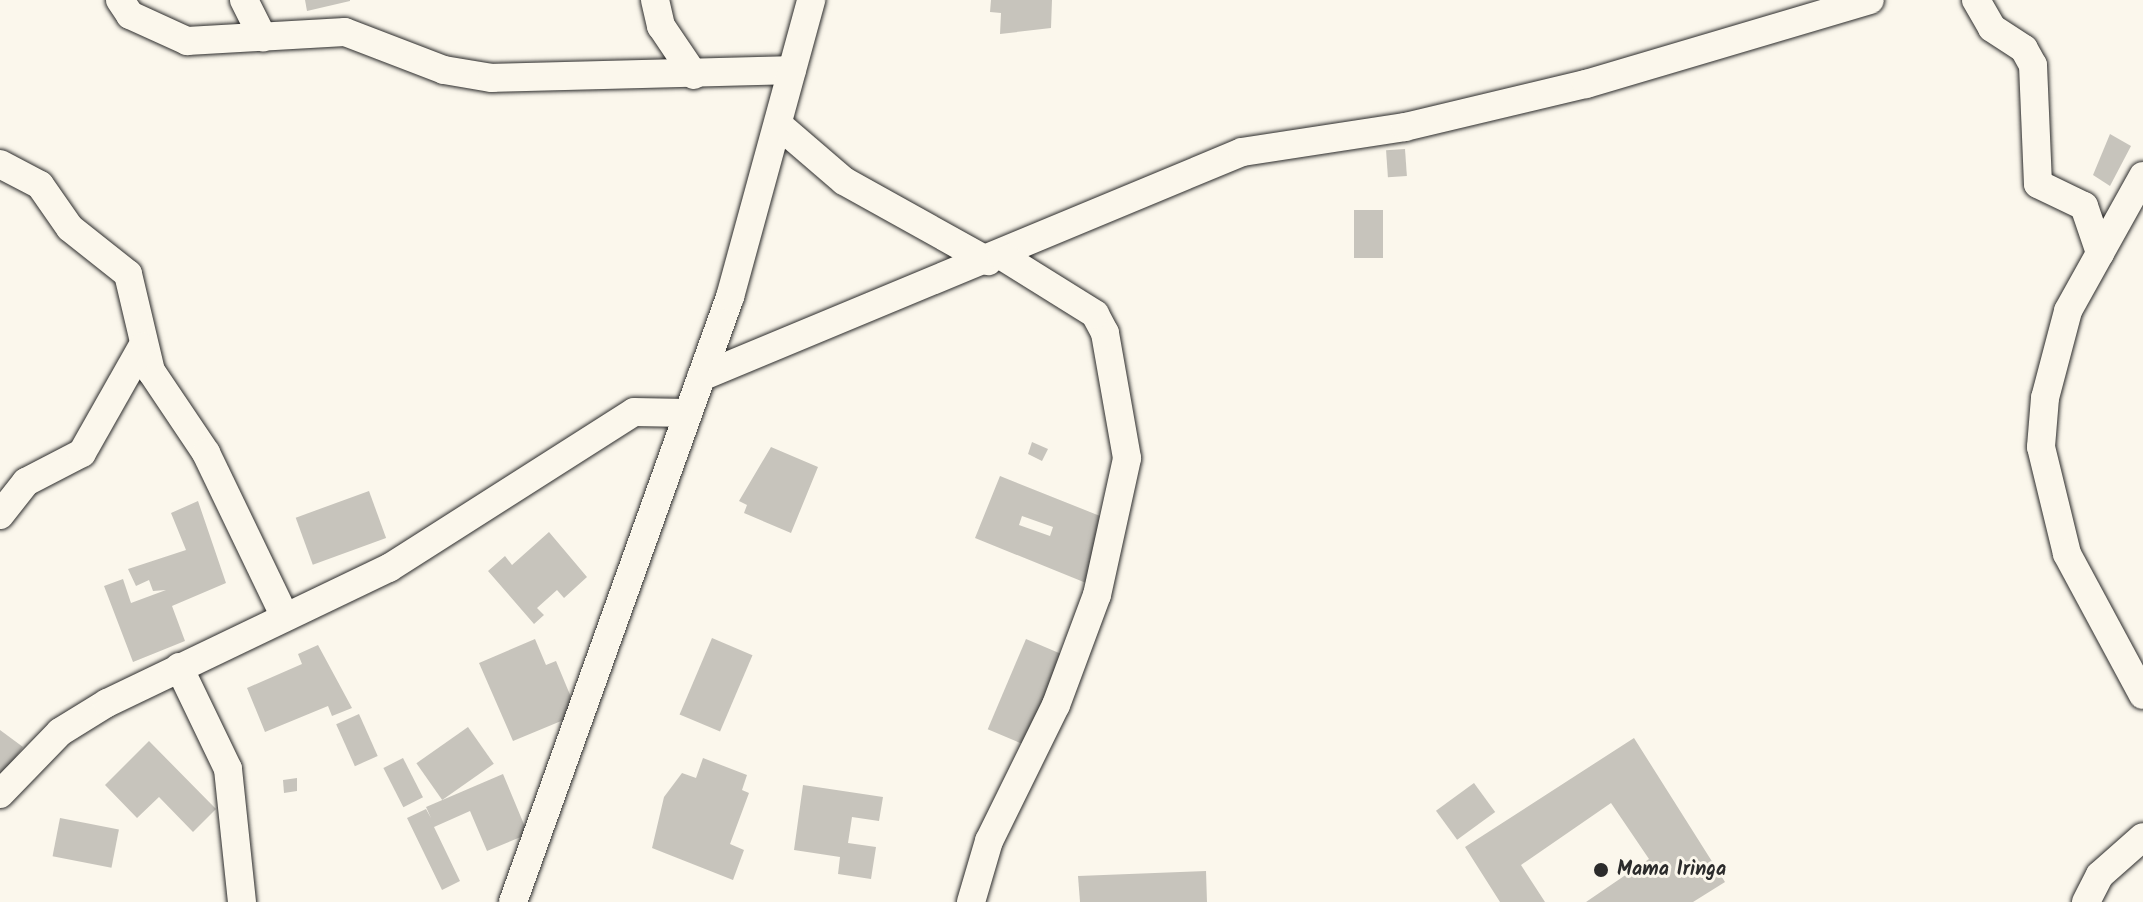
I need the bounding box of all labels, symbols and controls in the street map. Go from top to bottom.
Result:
place label: Mama Iringa [1617,858,1726,882]
marker: Mama Iringa [1592,861,1610,879]

